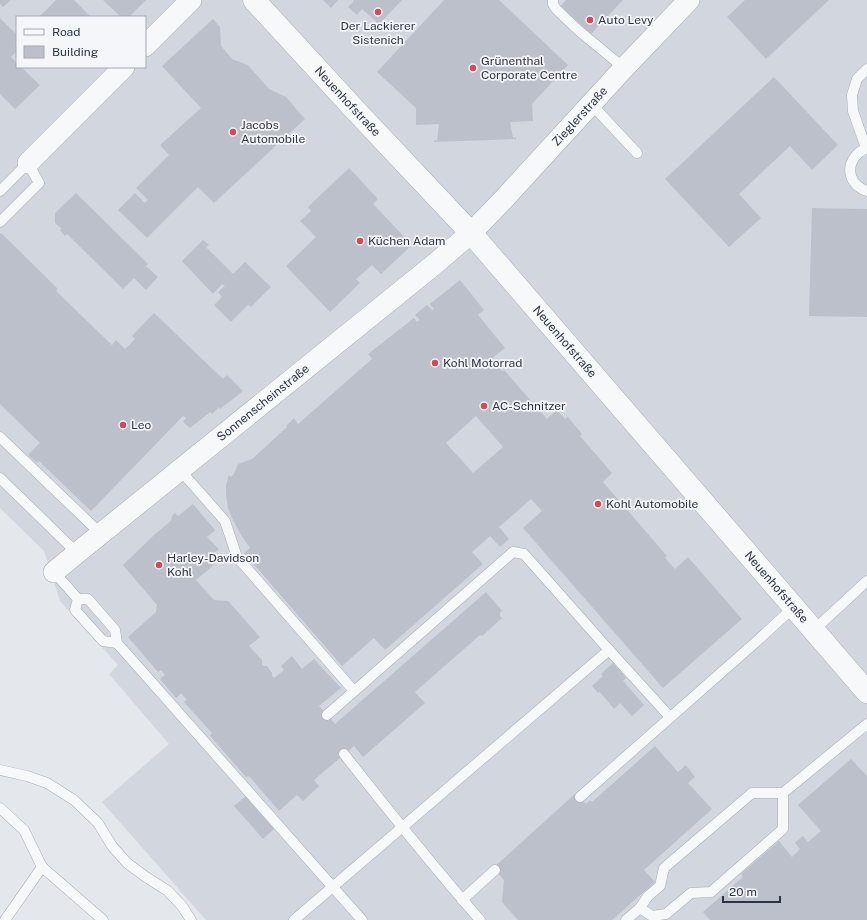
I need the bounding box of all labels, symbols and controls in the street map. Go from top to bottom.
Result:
marker: Der Lackierer Sistenich [373,7,383,17]
place label: Auto Levy [598,13,654,27]
marker: Auto Levy [585,15,595,25]
legend [16,16,146,68]
place label: Der Lackierer Sistenich [340,19,416,47]
text: Road [52,25,80,39]
text: Building [52,45,98,59]
place label: Grünenthal Corporate Centre [481,54,578,82]
marker: Grünenthal Corporate Centre [468,63,478,73]
street label: Neuenhofstraße [312,64,383,139]
street label: Zieglerstraße [549,84,610,149]
place label: Jacobs Automobile [241,118,305,146]
marker: Jacobs Automobile [228,127,238,137]
place label: Küchen Adam [368,234,445,248]
marker: Küchen Adam [355,236,365,246]
street label: Neuenhofstraße [530,303,600,381]
place label: Kohl Motorrad [443,356,522,370]
marker: Kohl Motorrad [430,358,440,368]
street label: Sonnenscheinstraße [214,361,312,444]
place label: AC-Schnitzer [492,399,566,413]
marker: AC-Schnitzer [479,401,489,411]
place label: Leo [131,418,151,432]
marker: Leo [118,420,128,430]
place label: Kohl Automobile [606,497,698,511]
marker: Kohl Automobile [593,499,603,509]
street label: Neuenhofstraße [742,548,811,626]
place label: Harley-Davidson Kohl [167,551,259,579]
marker: Harley-Davidson Kohl [154,560,164,570]
scale bar [723,878,780,904]
text: 20 m [729,885,757,899]

